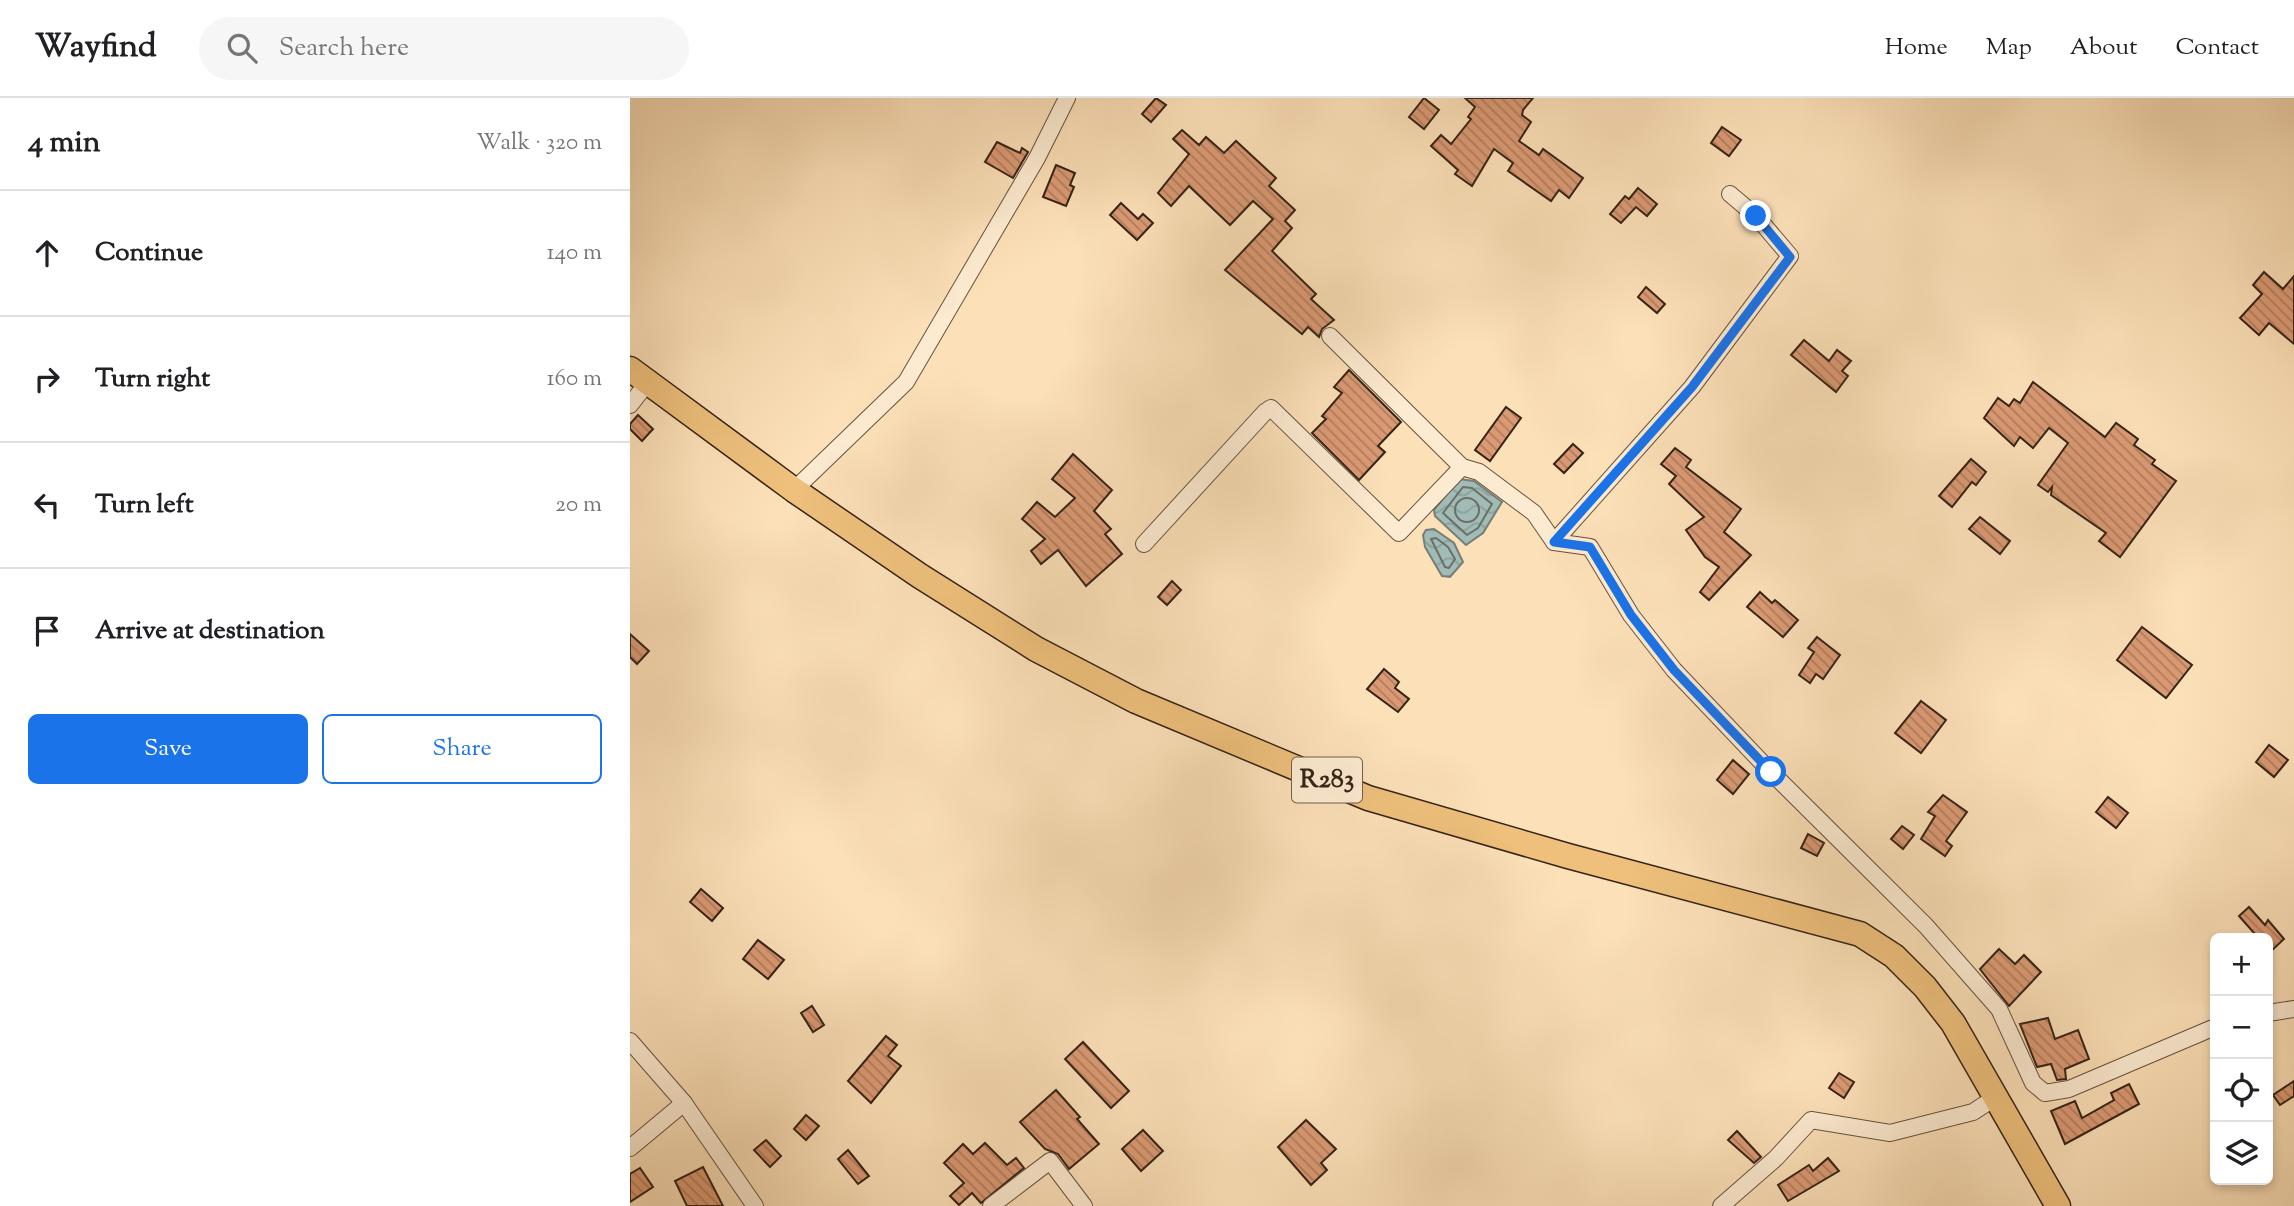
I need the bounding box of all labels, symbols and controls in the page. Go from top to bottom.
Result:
search box [199,17,689,80]
text: Wayfind [35,24,157,72]
icon: search [223,29,261,67]
text: Search here [279,30,409,67]
text: Home [1885,31,1948,65]
text: Map [1986,31,2032,65]
text: About [2070,31,2137,65]
text: Contact [2175,31,2259,65]
text: 4 min [28,122,101,165]
text: Walk · 320 m [476,127,602,160]
route end [1740,200,1771,231]
icon: ahead [28,234,66,272]
text: Continue [95,235,203,272]
text: 140 m [547,237,602,270]
icon: right [28,360,66,398]
text: Turn right [95,361,210,398]
text: 160 m [547,363,602,396]
icon: left [28,486,66,524]
text: Turn left [95,487,194,524]
text: 20 m [555,489,602,522]
icon: arrive [28,612,66,650]
text: Arrive at destination [95,613,325,650]
button: Save [28,714,308,784]
button: Share [322,714,602,784]
route start [1755,756,1786,787]
road number: R283 [1292,758,1362,802]
map controls [2210,933,2273,1185]
button: + [2210,933,2273,996]
button: − [2210,996,2273,1059]
button: locate [2210,1059,2273,1122]
button: layers [2210,1122,2273,1185]

